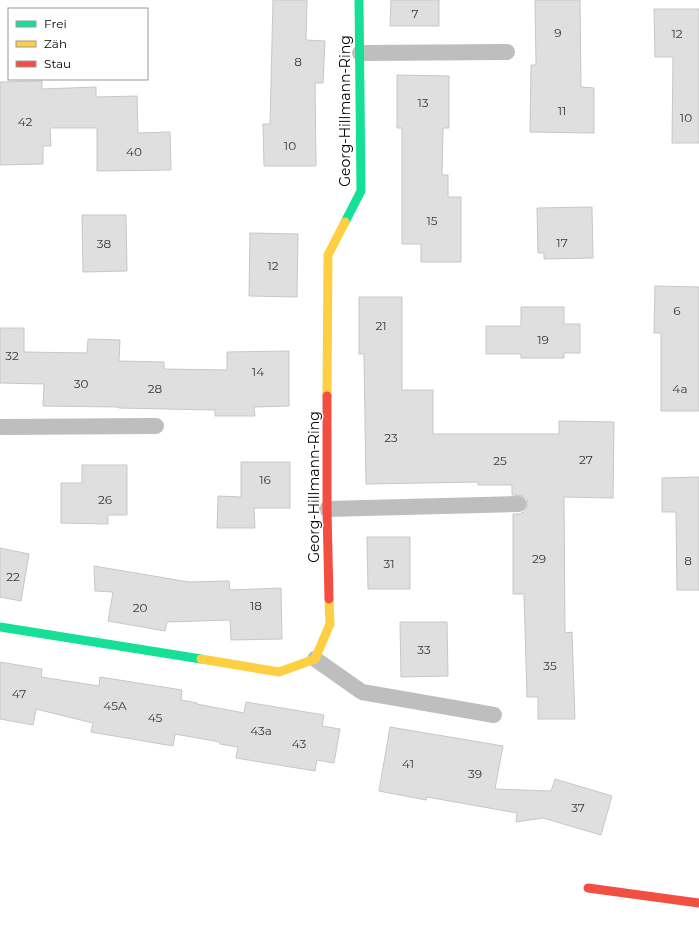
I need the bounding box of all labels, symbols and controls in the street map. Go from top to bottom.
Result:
house number: 7 [411,6,419,21]
legend [8,8,148,80]
text: Frei [44,16,67,31]
house number: 9 [554,25,562,40]
house number: 12 [671,26,683,41]
street label: Georg-Hillmann-Ring [336,35,354,187]
text: Zäh [44,36,67,51]
house number: 8 [294,54,302,69]
text: Stau [44,56,71,71]
house number: 13 [417,95,429,110]
house number: 11 [558,103,566,118]
house number: 10 [680,110,692,125]
house number: 42 [18,114,33,129]
house number: 10 [284,138,296,153]
house number: 40 [126,144,142,159]
house number: 15 [426,213,438,228]
house number: 17 [556,235,568,250]
house number: 38 [97,236,112,251]
house number: 12 [267,258,279,273]
house number: 6 [673,303,681,318]
house number: 21 [375,318,387,333]
house number: 19 [537,332,549,347]
house number: 32 [5,348,19,363]
house number: 14 [252,364,264,379]
house number: 30 [74,376,88,391]
house number: 28 [148,381,163,396]
house number: 4a [672,381,688,396]
street label: Georg-Hillmann-Ring [305,411,323,563]
house number: 23 [384,430,398,445]
house number: 27 [579,452,593,467]
house number: 25 [493,453,507,468]
house number: 16 [259,472,271,487]
house number: 26 [98,492,112,507]
house number: 29 [532,551,546,566]
house number: 8 [684,553,692,568]
house number: 31 [383,556,395,571]
house number: 22 [6,569,20,584]
house number: 18 [250,598,262,613]
house number: 20 [133,600,147,615]
house number: 33 [417,642,431,657]
house number: 35 [543,658,557,673]
house number: 47 [12,686,26,701]
house number: 45A [103,698,127,713]
house number: 45 [148,710,163,725]
house number: 43a [250,723,272,738]
house number: 43 [292,736,306,751]
house number: 41 [402,756,414,771]
house number: 39 [468,766,482,781]
house number: 37 [571,800,585,815]

